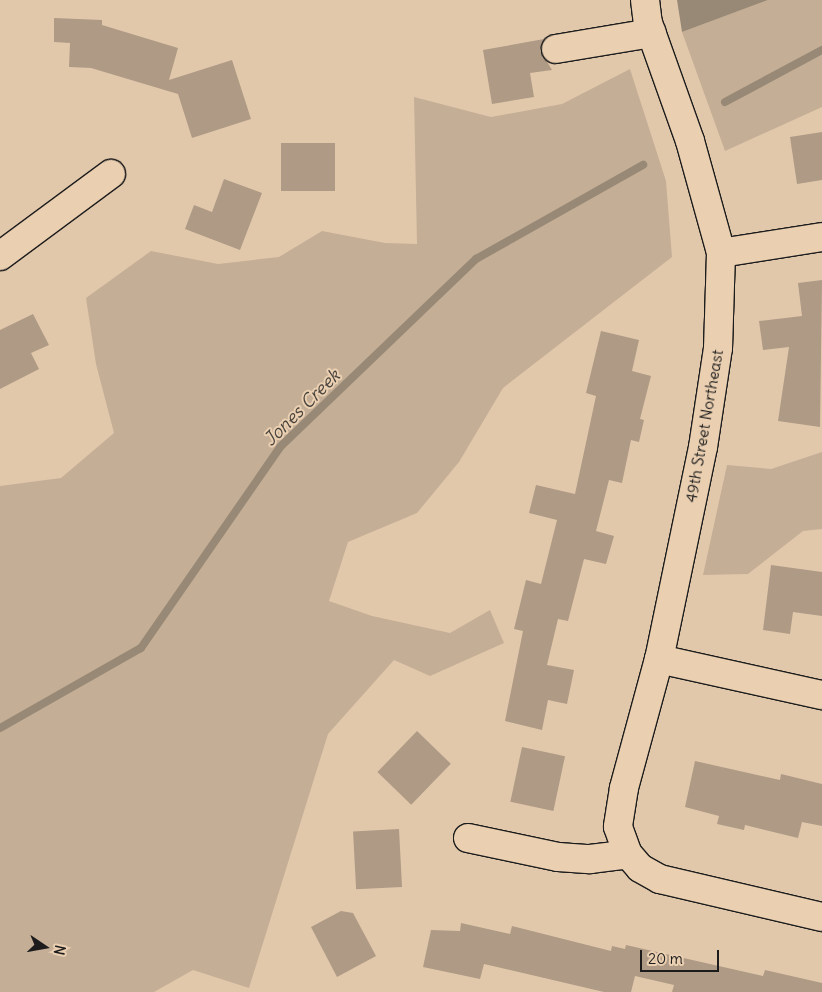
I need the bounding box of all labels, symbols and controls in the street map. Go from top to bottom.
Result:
street label: 49th Street Northeast [681,348,727,504]
water label: Jones Creek [259,365,345,451]
north arrow [20,922,70,972]
scale bar [642,940,721,972]
text: N [50,944,69,957]
text: 20 m [648,949,683,968]

